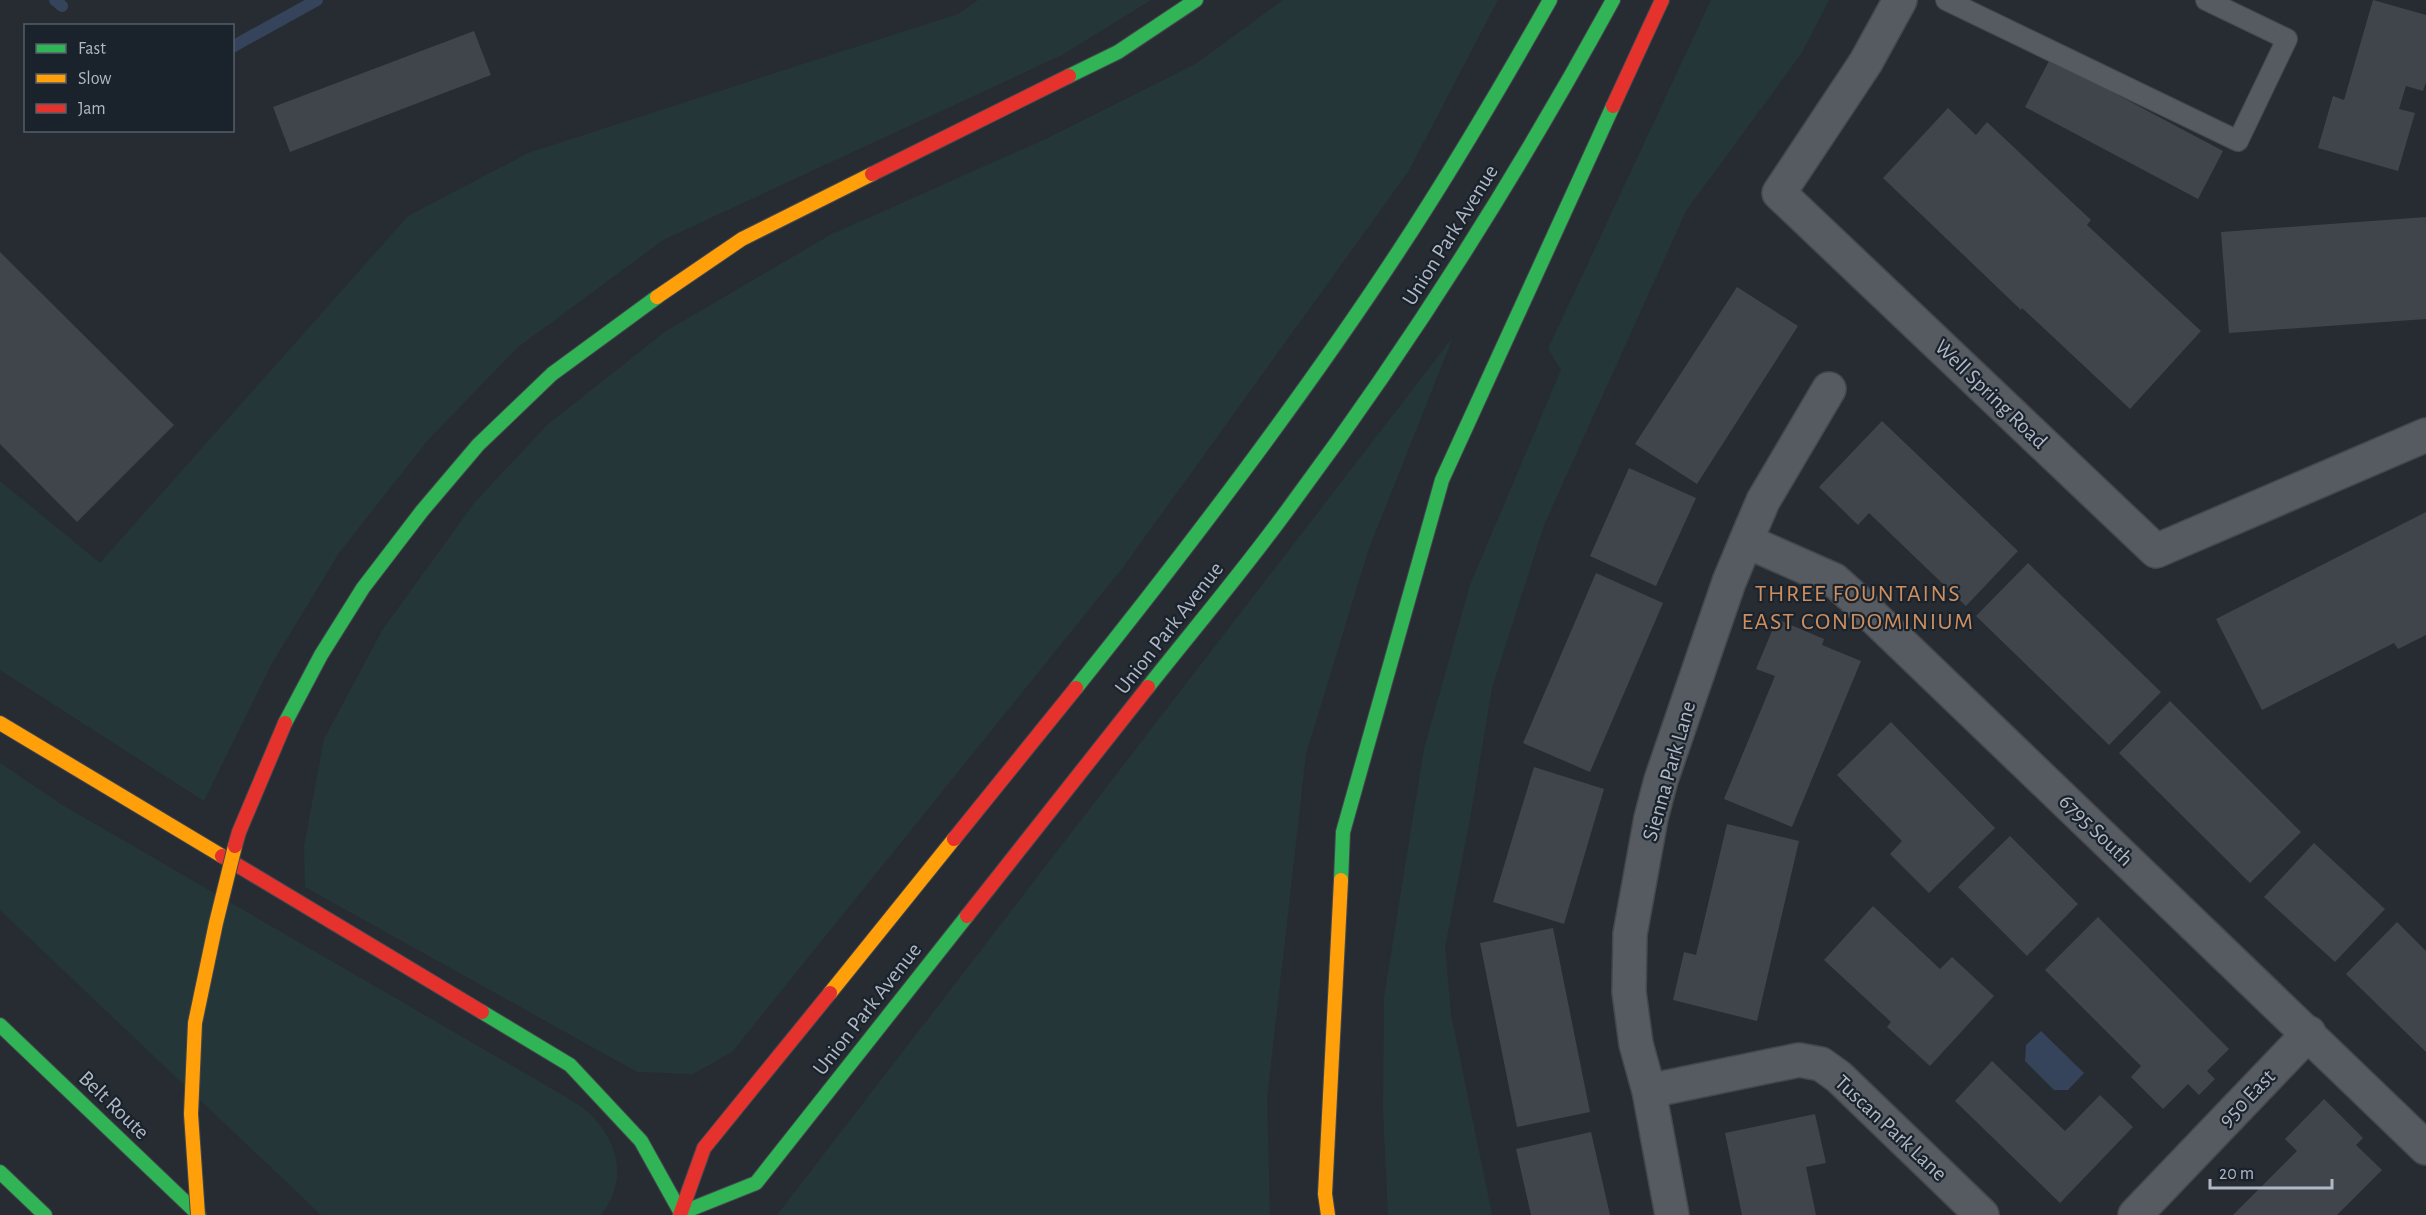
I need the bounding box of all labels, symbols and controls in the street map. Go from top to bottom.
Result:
legend [24,24,234,132]
text: Fast [78,40,106,58]
text: Slow [78,70,111,88]
text: Jam [78,100,106,118]
street label: Union Park Avenue [1398,161,1502,309]
street label: Well Spring Road [1931,335,2051,453]
street label: Union Park Avenue [1111,558,1227,698]
district label: THREE FOUNTAINS EAST CONDOMINIUM [1741,582,1975,634]
street label: Sienna Park Lane [1639,699,1699,843]
street label: 6795 South [2055,790,2137,870]
street label: Union Park Avenue [809,939,925,1079]
street label: 950 East [2215,1065,2279,1131]
street label: Belt Route [75,1066,153,1144]
street label: Tuscan Park Lane [1831,1071,1951,1185]
scale bar [2210,1152,2332,1190]
text: 20 m [2219,1165,2254,1183]

